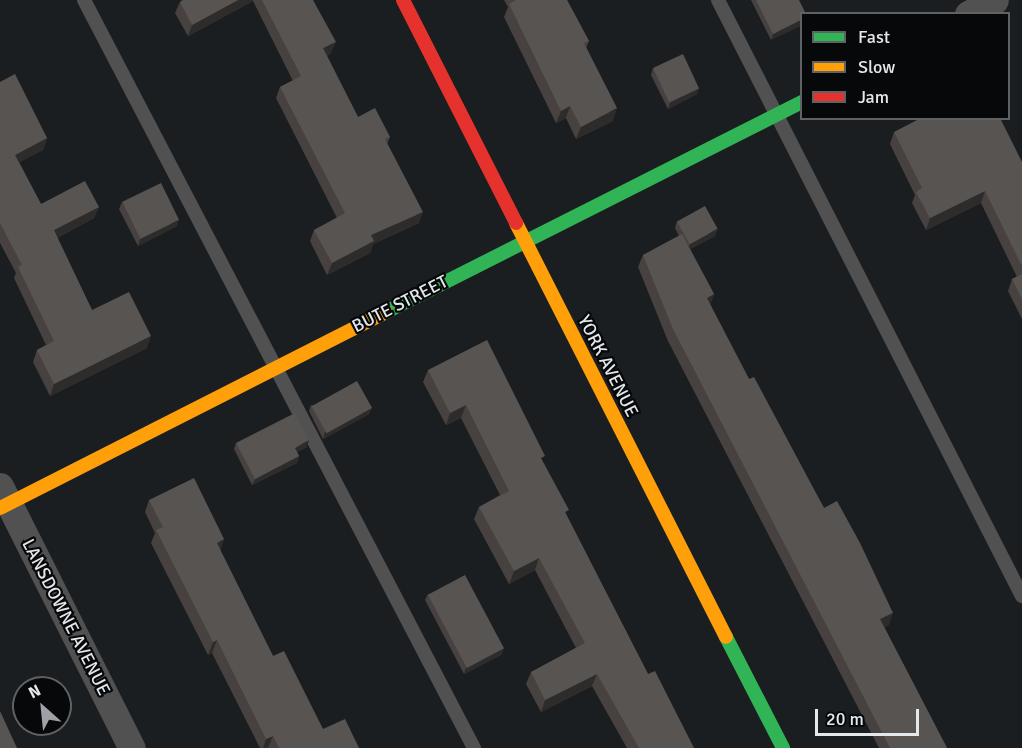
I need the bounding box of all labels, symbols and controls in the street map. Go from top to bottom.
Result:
legend [800,12,1010,120]
text: Fast [858,26,890,48]
text: Slow [858,56,895,78]
text: Jam [858,86,889,108]
street label: BUTE STREET [349,271,451,337]
street label: YORK AVENUE [573,312,643,420]
street label: LANSDOWNE AVENUE [17,535,115,699]
north arrow [12,676,72,736]
scale bar [818,697,922,735]
text: 20 m [826,708,864,730]

